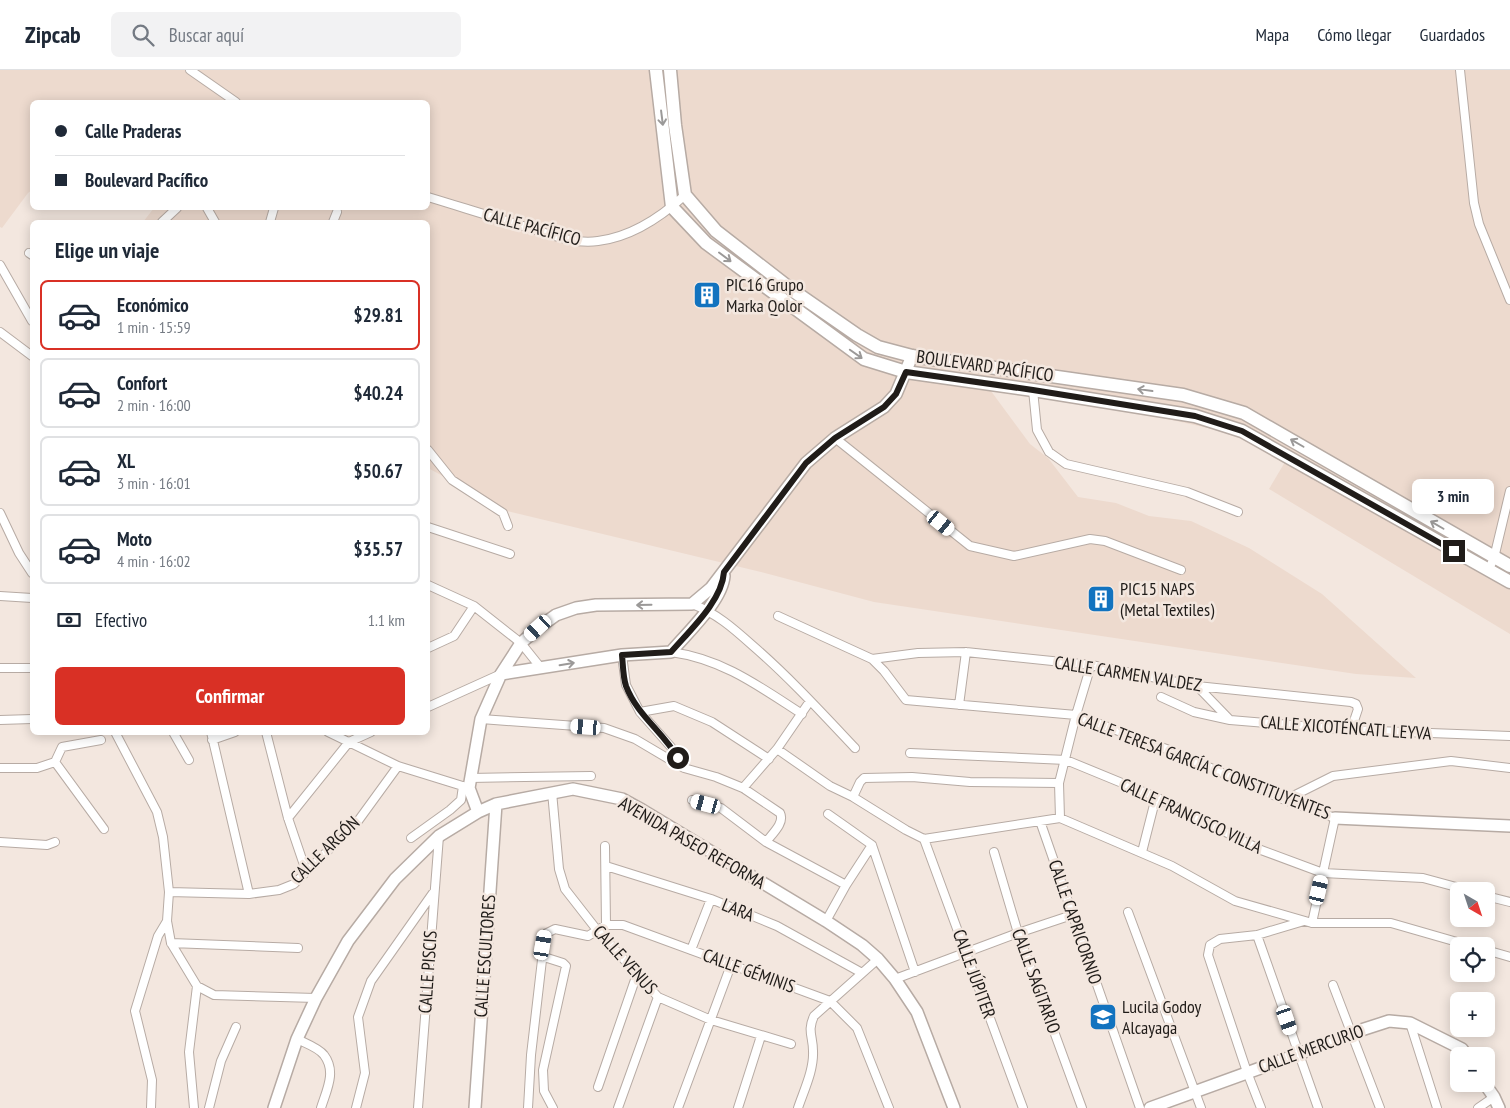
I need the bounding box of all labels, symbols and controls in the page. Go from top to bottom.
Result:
search box [111,12,461,57]
text: Zipcab [25,19,81,50]
icon: search [129,21,157,49]
text: Buscar aquí [169,23,244,47]
text: Mapa [1255,23,1289,46]
text: Cómo llegar [1317,23,1392,46]
text: Guardados [1420,23,1485,46]
one-way arrow [657,110,667,126]
text: Calle Praderas [85,119,181,143]
text: Boulevard Pacífico [85,168,208,192]
street label: CALLE PACÍFICO [481,202,583,251]
text: Elige un viaje [55,236,159,264]
one-way arrow [718,252,732,262]
place label: PIC16 Grupo Marka Qolor [726,273,804,317]
building icon: PIC16 Grupo Marka Qolor [692,280,722,310]
icon: car [57,293,102,338]
text: Económico [117,293,189,317]
text: $29.81 [354,303,403,327]
text: 1 min · 15:59 [117,317,191,337]
street label: BOULEVARD PACÍFICO [915,345,1055,387]
one-way arrow [849,349,863,359]
icon: car [57,371,102,416]
text: Confort [117,371,167,395]
text: $40.24 [354,381,403,405]
one-way arrow [1137,385,1153,395]
text: 2 min · 16:00 [117,395,191,415]
one-way arrow [1289,438,1304,448]
icon: car [57,449,102,494]
text: XL [117,449,135,473]
text: $50.67 [354,459,403,483]
text: 3 min · 16:01 [117,473,191,493]
callout: 3 min [1413,478,1495,514]
text: 3 min [1437,486,1469,506]
car [924,508,957,538]
one-way arrow [1431,519,1445,529]
icon: car [57,527,102,572]
text: Moto [117,527,152,551]
text: $35.57 [354,537,403,561]
route end [1443,540,1465,562]
text: 4 min · 16:02 [117,551,191,571]
place label: PIC15 NAPS (Metal Textiles) [1120,577,1215,621]
building icon: PIC15 NAPS (Metal Textiles) [1086,584,1116,614]
one-way arrow [636,600,652,610]
icon: cash [55,606,83,634]
text: Efectivo [95,608,147,632]
text: 1.1 km [368,610,405,630]
car [521,612,554,644]
street label: CALLE CARMEN VALDEZ [1053,651,1203,697]
one-way arrow [558,659,574,669]
button: Confirmar [55,667,405,725]
street label: CALLE TERESA GARCÍA C CONSTITUYENTES [1075,707,1334,825]
street label: CALLE XICOTÉNCATL LEYVA [1260,710,1433,745]
car [570,718,601,736]
route start [667,747,689,769]
street label: CALLE FRANCISCO VILLA [1117,773,1266,859]
street label: AVENIDA PASEO REFORMA [615,791,770,894]
car [689,793,722,815]
street label: CALLE ARGÓN [285,811,364,888]
street label: CALLE CAPRICORNIO [1043,857,1108,987]
car [1308,874,1329,906]
north arrow [1450,882,1495,928]
map controls [1450,882,1495,1092]
street label: LARA [719,893,758,927]
street label: CALLE ESCULTORES [469,894,500,1018]
street label: CALLE VENUS [588,920,663,999]
street label: CALLE SAGITARIO [1007,925,1066,1037]
street label: CALLE JÚPITER [948,926,1001,1022]
car [533,929,552,961]
street label: CALLE PISCIS [413,930,442,1014]
button: locate [1450,937,1495,982]
street label: CALLE GÉMINIS [700,943,799,998]
button: + [1450,992,1495,1037]
place label: Lucila Godoy Alcayaga [1122,995,1202,1039]
school or university icon: Lucila Godoy Alcayaga [1088,1002,1118,1032]
car [1275,1003,1298,1037]
street label: CALLE MERCURIO [1255,1019,1367,1078]
button: − [1450,1047,1495,1092]

